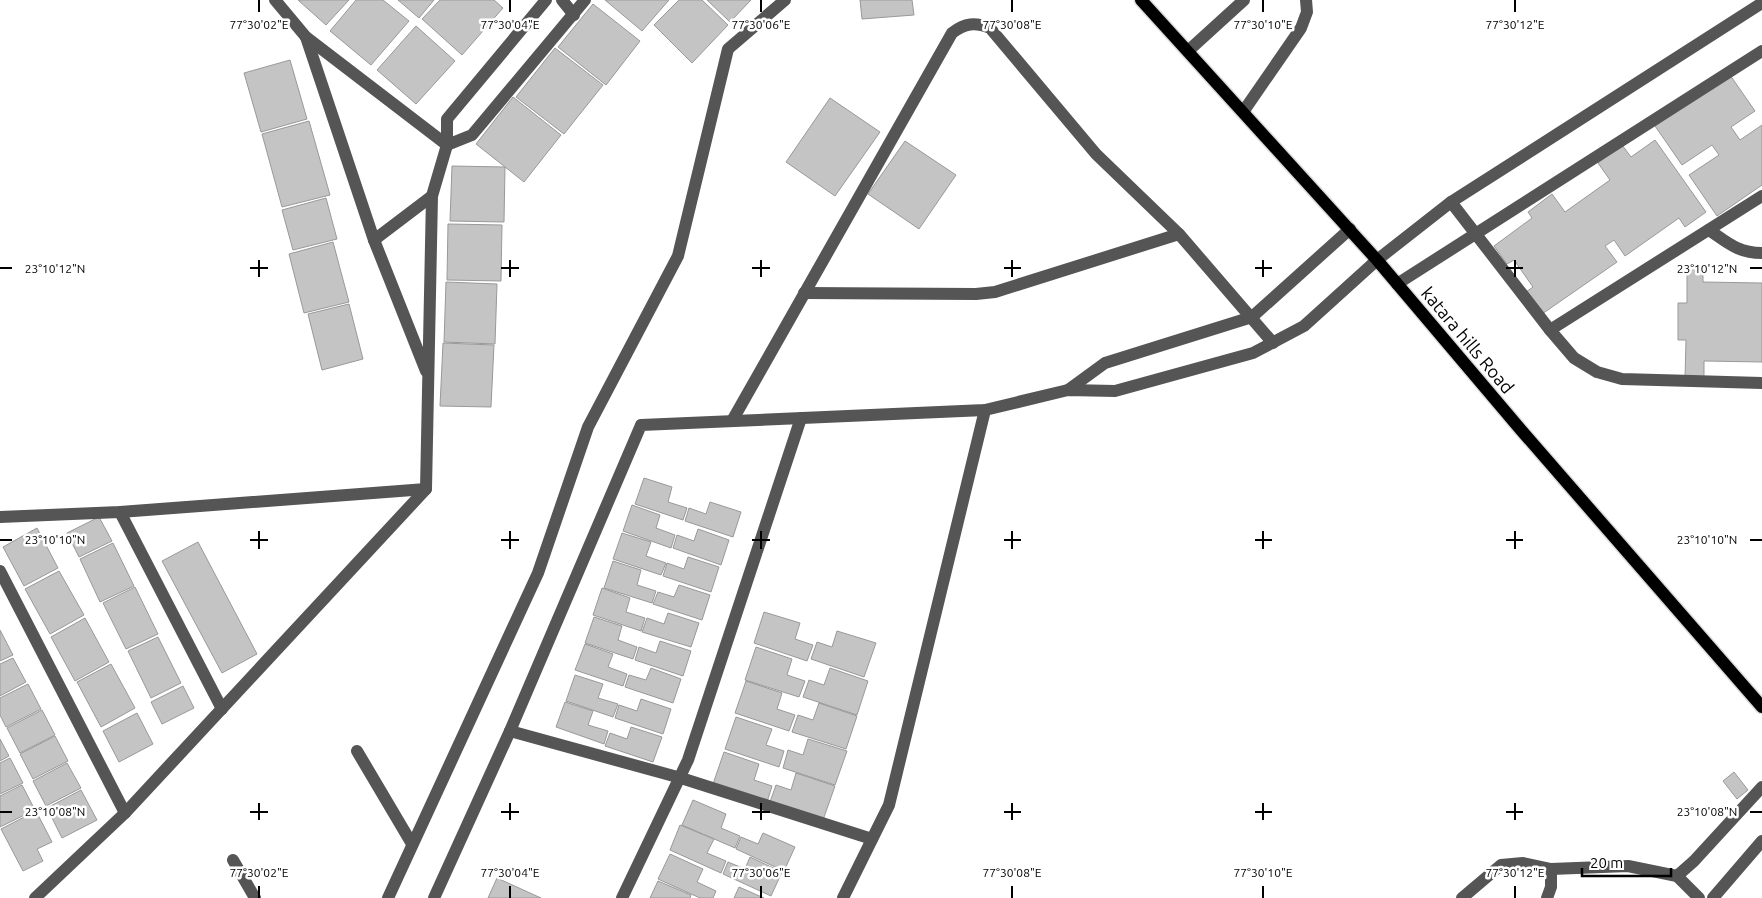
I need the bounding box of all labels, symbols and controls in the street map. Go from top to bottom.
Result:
text: 77°30'02"E [230,18,289,31]
text: 77°30'04"E [481,18,540,31]
text: 77°30'06"E [732,18,791,31]
text: 77°30'08"E [983,18,1042,31]
text: 77°30'10"E [1234,18,1293,31]
text: 77°30'12"E [1486,18,1545,31]
text: 23°10'12"N [25,262,85,275]
text: 23°10'12"N [1677,262,1737,275]
street label: katara hills Road [1418,283,1518,397]
text: 23°10'10"N [25,533,85,546]
text: 23°10'10"N [1677,533,1737,546]
text: 23°10'08"N [25,805,85,818]
text: 23°10'08"N [1677,805,1737,818]
scale bar [1582,846,1671,878]
text: 20 m [1590,854,1623,871]
text: 77°30'02"E [230,866,289,879]
text: 77°30'04"E [481,866,540,879]
text: 77°30'06"E [732,866,791,879]
text: 77°30'08"E [983,866,1042,879]
text: 77°30'10"E [1234,866,1293,879]
text: 77°30'12"E [1486,866,1545,879]

